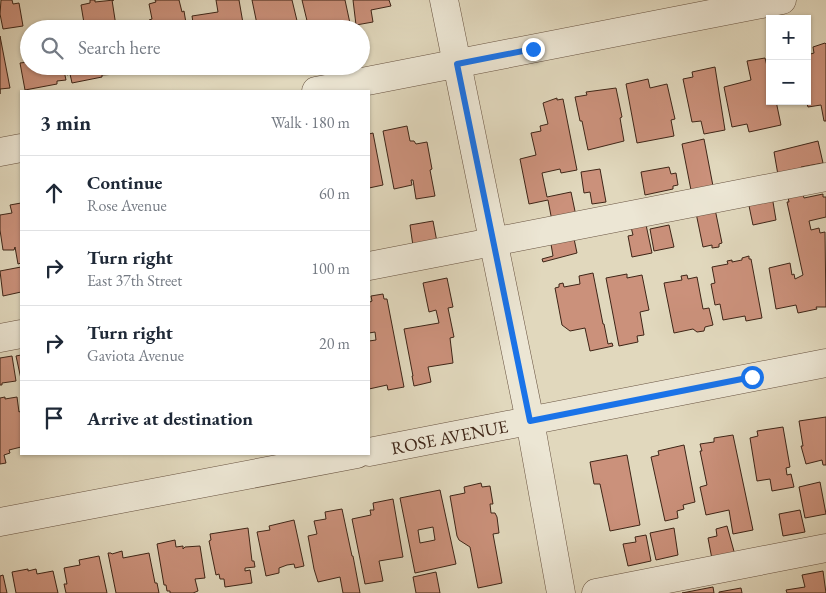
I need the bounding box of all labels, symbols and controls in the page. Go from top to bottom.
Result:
map controls [766,15,811,105]
button: + [766,15,811,60]
search box [20,20,370,75]
icon: search [38,34,66,62]
text: Search here [78,35,160,60]
route end [522,38,545,61]
button: − [766,60,811,105]
text: 3 min [40,109,91,136]
text: Walk · 180 m [271,112,350,133]
text: Continue [87,170,162,195]
icon: ahead [40,179,68,207]
text: 60 m [319,183,350,204]
text: Rose Avenue [87,195,167,216]
text: Turn right [87,245,173,270]
icon: right [40,254,68,282]
text: 100 m [311,258,350,279]
text: East 37th Street [87,270,182,291]
text: Turn right [87,320,173,345]
icon: right [40,329,68,357]
text: 20 m [319,333,350,354]
text: Gaviota Avenue [87,345,184,366]
route start [741,366,764,389]
icon: arrive [40,404,68,432]
text: Arrive at destination [87,406,253,431]
street label: ROSE AVENUE [389,414,510,459]

